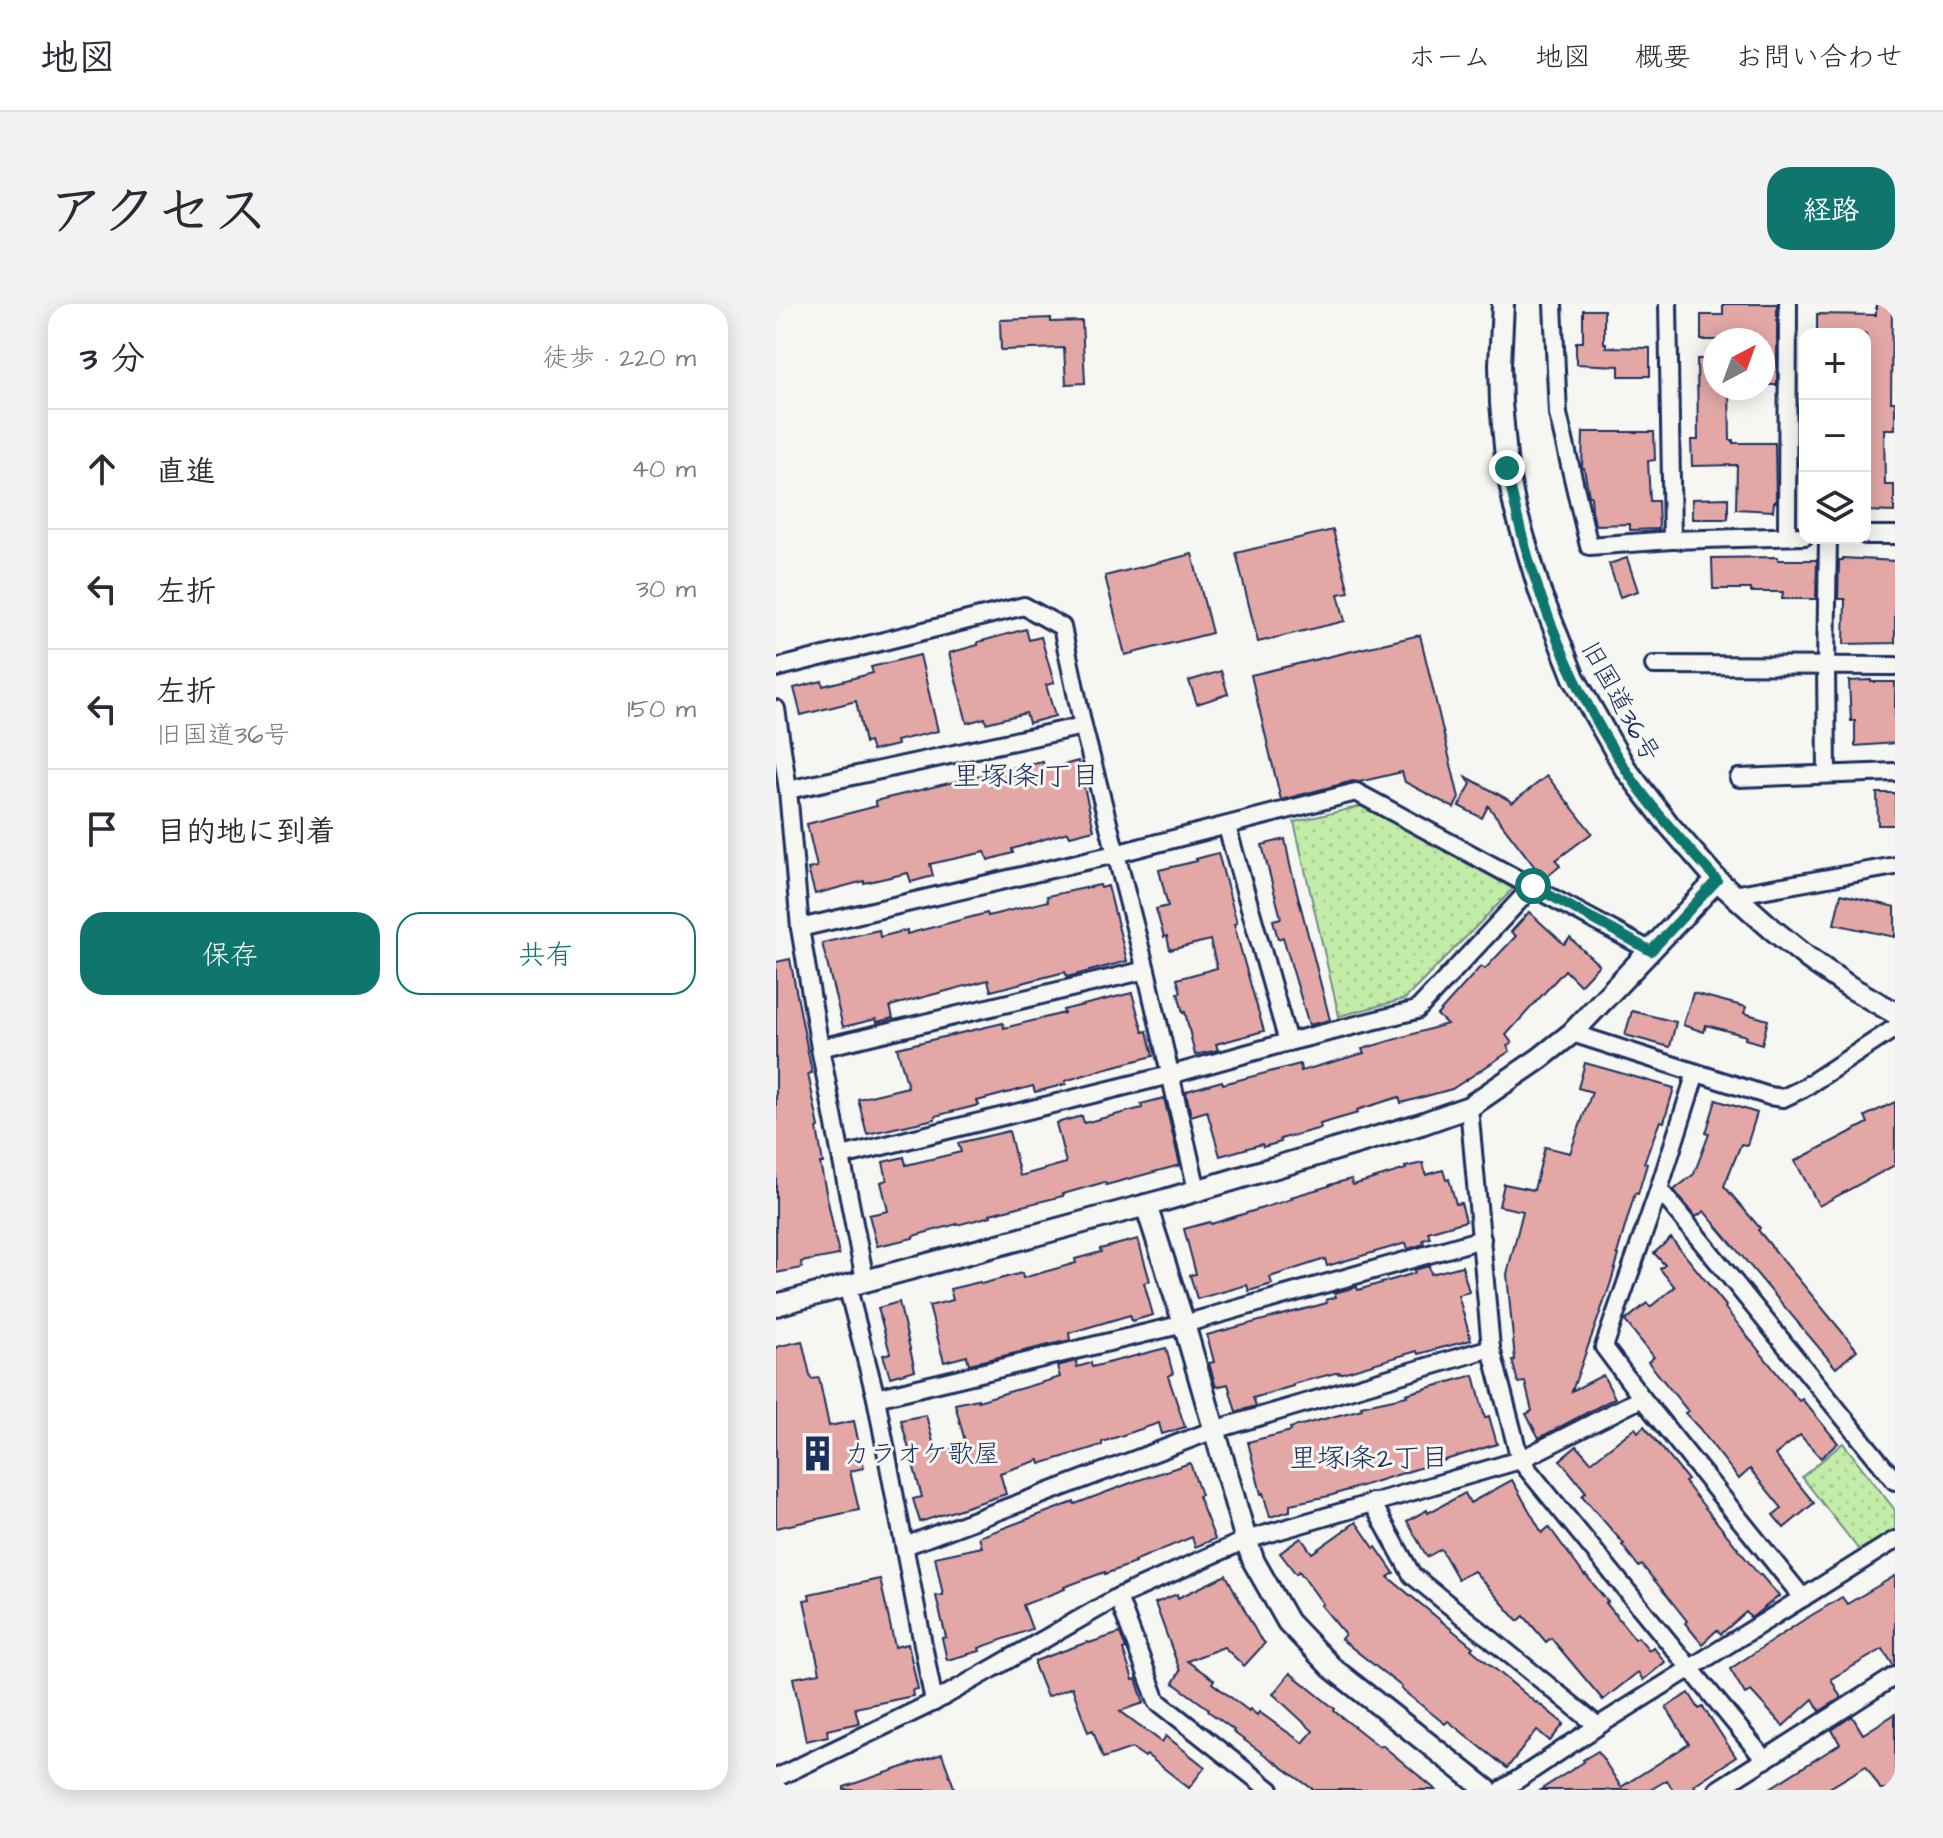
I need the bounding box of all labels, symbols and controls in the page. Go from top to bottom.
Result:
text: 地図 [40,33,116,85]
text: ホーム [1408,38,1491,77]
text: 地図 [1535,38,1591,77]
text: 概要 [1635,38,1691,77]
text: お問い合わせ [1735,38,1903,77]
button: 経路 [1767,167,1895,250]
text: アクセス [48,174,269,252]
north arrow [1703,328,1775,400]
map controls [1799,328,1871,544]
button: + [1799,328,1871,400]
text: 3 分 [80,335,145,383]
text: 徒歩 · 220 m [543,340,696,376]
button: − [1799,400,1871,472]
icon: ahead [80,447,124,491]
route end [1489,450,1525,486]
text: 直進 [156,451,216,493]
text: 40 m [631,451,696,487]
button: layers [1799,472,1871,544]
icon: left [80,567,124,611]
text: 左折 [156,571,216,613]
text: 30 m [636,571,696,607]
street label: 旧国道36号 [1572,634,1668,769]
text: 左折 [156,671,216,713]
icon: left [80,687,124,731]
text: 150 m [627,691,696,727]
text: 旧国道36号 [156,717,290,753]
district label: 里塚1条1丁目 [952,757,1100,796]
icon: arrive [80,807,124,851]
text: 目的地に到着 [156,811,336,853]
route start [1515,868,1551,904]
button: 保存 [80,912,380,995]
button: 共有 [396,912,696,995]
building icon: カラオケ歌屋 [799,1434,837,1472]
place label: カラオケ歌屋 [844,1436,1000,1472]
district label: 里塚1条2丁目 [1289,1439,1449,1478]

